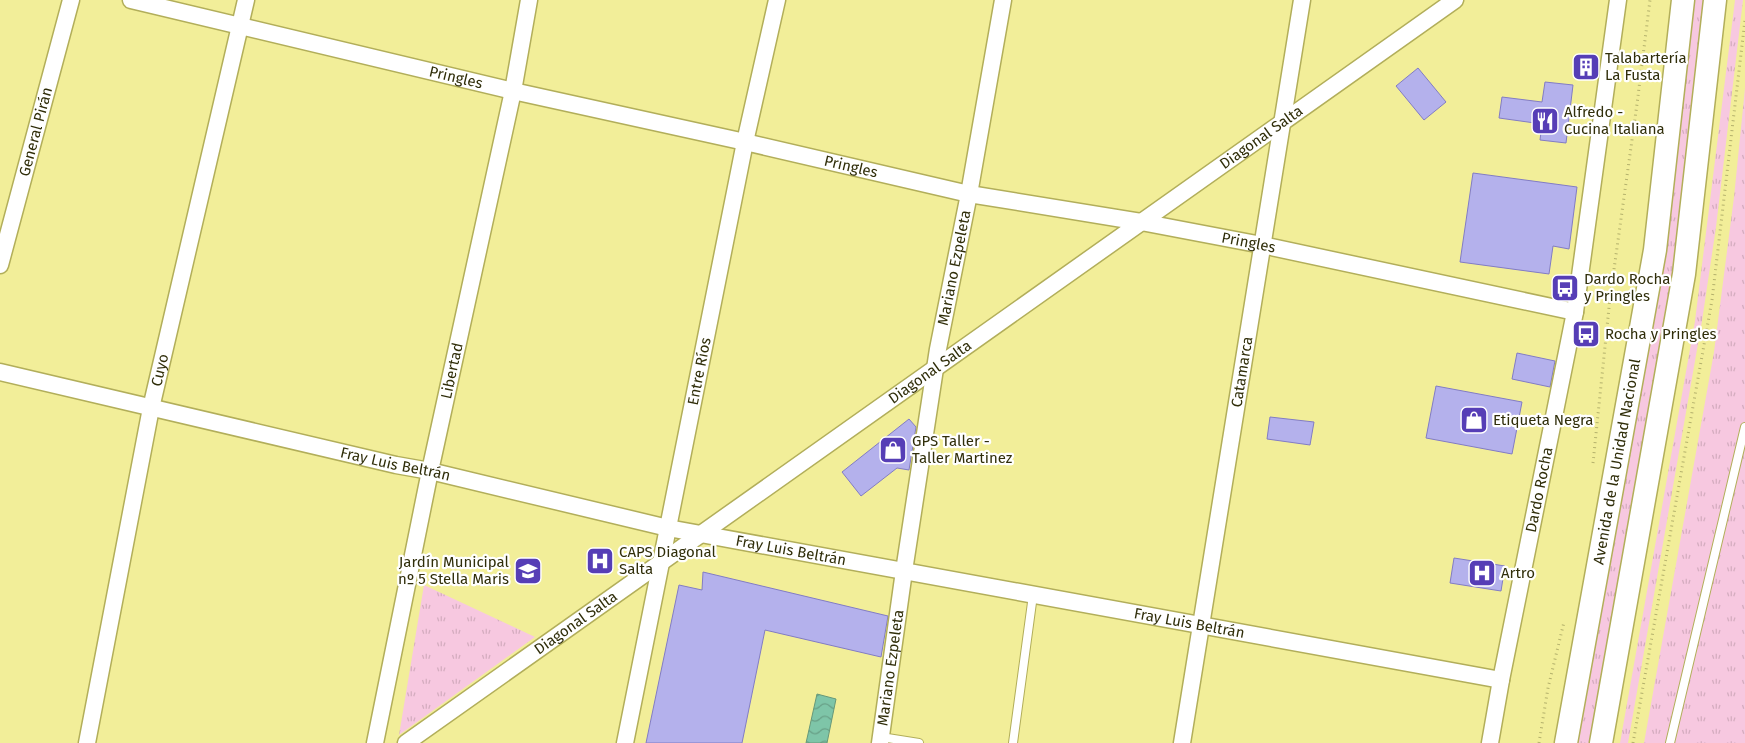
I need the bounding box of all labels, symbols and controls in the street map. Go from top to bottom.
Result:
place label: Talabartería La Fusta [1605,49,1687,84]
building icon: Talabartería La Fusta [1571,52,1601,82]
street label: Pringles [427,62,485,92]
street label: General Pirán [15,85,56,178]
street label: Diagonal Salta [1216,102,1306,173]
place label: Alfredo - Cucina Italiana [1564,103,1665,138]
restaurant icon: Alfredo - Cucina Italiana [1530,106,1560,136]
street label: Pringles [822,152,880,182]
street label: Mariano Ezpeleta [934,209,975,327]
street label: Pringles [1220,229,1277,257]
place label: Dardo Rocha y Pringles [1584,270,1670,305]
bus stop icon: Dardo Rocha y Pringles [1550,273,1580,303]
bus stop icon: Rocha y Pringles [1571,319,1601,349]
place label: Rocha y Pringles [1605,325,1717,343]
street label: Catamarca [1227,335,1257,409]
street label: Entre Ríos [684,336,715,407]
street label: Diagonal Salta [885,336,975,407]
street label: Libertad [437,341,467,401]
street label: Cuyo [147,352,172,388]
street label: Avenida de la Unidad Nacional [1589,357,1644,566]
shop icon: Etiqueta Negra [1459,405,1489,435]
place label: Etiqueta Negra [1493,411,1593,429]
place label: GPS Taller - Taller Martinez [912,432,1013,467]
shop icon: GPS Taller - Taller Martinez [878,435,908,465]
street label: Fray Luis Beltrán [339,443,452,485]
street label: Dardo Rocha [1522,446,1557,534]
street label: Fray Luis Beltrán [734,532,848,569]
place label: CAPS Diagonal Salta [619,543,717,578]
hospital icon: CAPS Diagonal Salta [585,546,615,576]
place label: Jardín Municipal nº 5 Stella Maris [398,553,510,588]
school or university icon: Jardín Municipal nº 5 Stella Maris [513,556,543,586]
hospital icon: Artro [1467,558,1497,588]
place label: Artro [1501,564,1535,582]
street label: Diagonal Salta [531,587,621,658]
street label: Fray Luis Beltrán [1133,604,1246,642]
street label: Mariano Ezpeleta [873,608,908,727]

